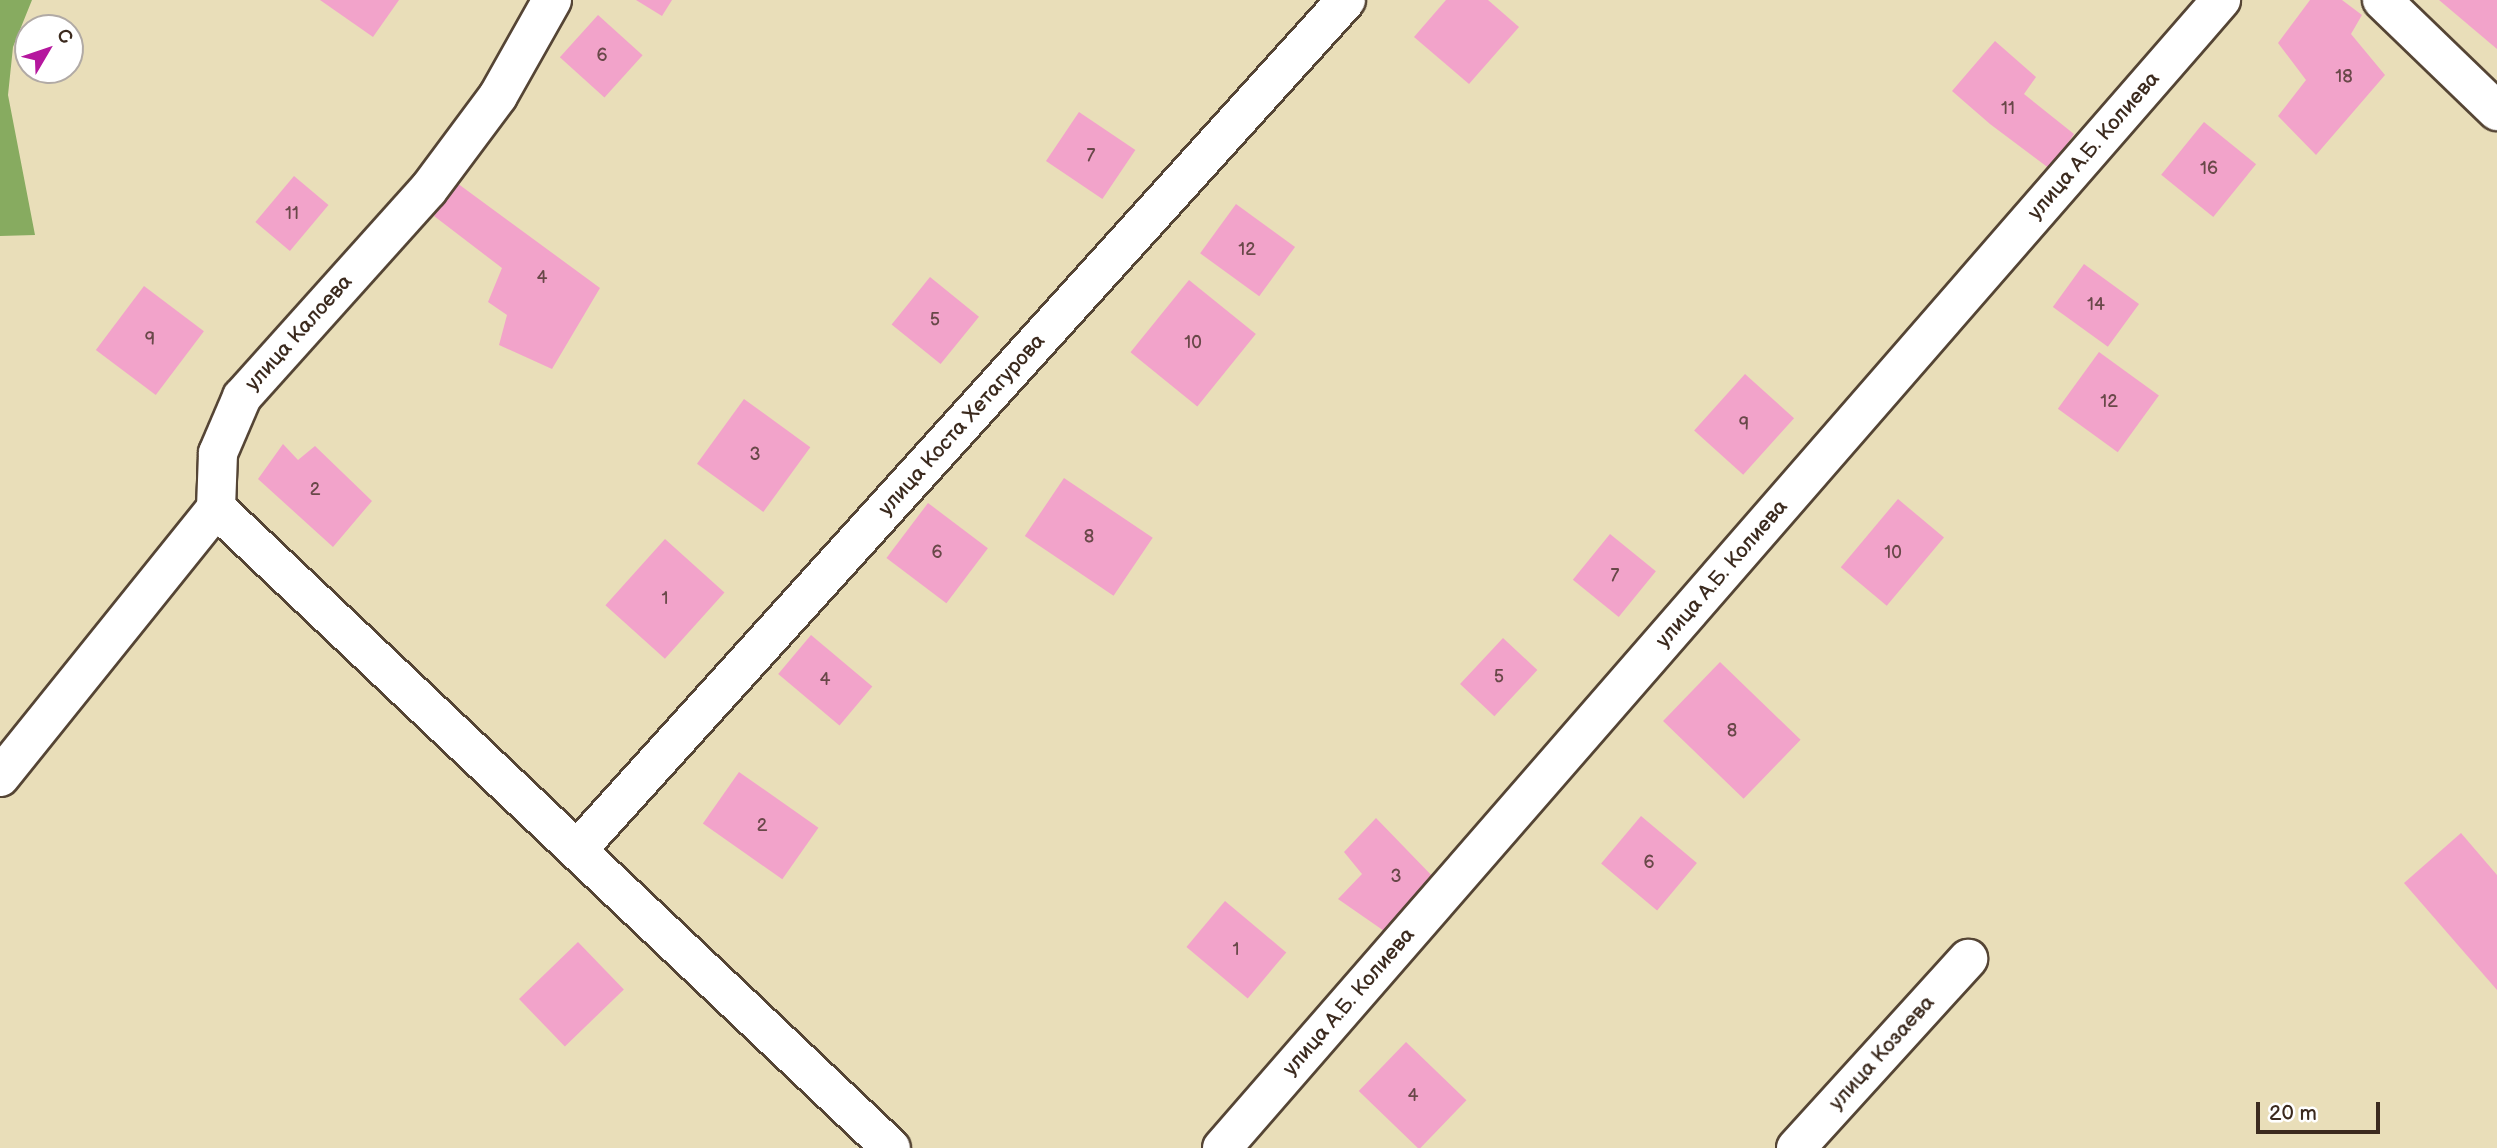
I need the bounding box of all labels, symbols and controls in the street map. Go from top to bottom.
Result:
north arrow [14,14,84,84]
text: С [51,24,77,49]
house number: 6 [597,45,607,67]
house number: 18 [2335,66,2353,88]
street label: улица А.Б. Колиева [2023,67,2165,225]
house number: 11 [2001,98,2015,120]
house number: 7 [1087,145,1095,167]
house number: 16 [2200,158,2218,180]
house number: 11 [285,203,299,225]
house number: 12 [1238,239,1256,261]
house number: 4 [537,267,547,289]
street label: улица Калоева [240,270,358,396]
house number: 14 [2087,294,2105,316]
house number: 5 [930,309,940,331]
house number: 9 [145,329,155,351]
street label: улица Коста Хетагурова [874,329,1050,521]
house number: 10 [1184,332,1202,354]
house number: 12 [2100,391,2118,413]
house number: 9 [1739,414,1749,436]
house number: 3 [749,444,761,466]
house number: 2 [310,479,320,501]
street label: улица А.Б. Колиева [1651,495,1793,653]
house number: 8 [1084,526,1094,548]
house number: 6 [932,542,942,564]
house number: 10 [1884,542,1902,564]
house number: 7 [1611,565,1619,587]
house number: 1 [662,588,668,610]
house number: 5 [1494,666,1504,688]
house number: 4 [820,669,830,691]
house number: 8 [1727,720,1737,742]
house number: 2 [757,815,767,837]
house number: 6 [1644,852,1654,874]
house number: 3 [1390,866,1402,888]
street label: улица А.Б. Колиева [1278,923,1420,1081]
house number: 1 [1233,939,1239,961]
street label: улица Козаева [1824,990,1940,1116]
house number: 4 [1408,1085,1418,1107]
scale bar [2259,1088,2383,1132]
text: 20 m [2269,1101,2317,1126]

